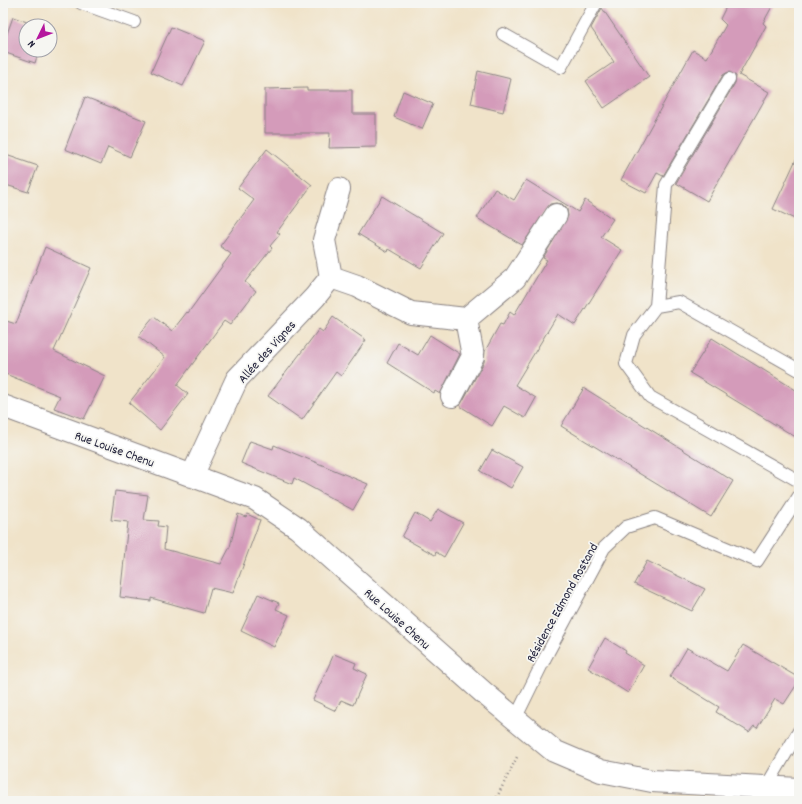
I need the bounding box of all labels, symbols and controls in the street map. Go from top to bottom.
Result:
north arrow [18,18,58,58]
text: N [24,36,40,51]
street label: Allée des Vignes [234,317,301,389]
street label: Rue Louise Chenu [72,427,157,474]
street label: Résidence Edmond Rostand [522,540,604,666]
street label: Rue Louise Chenu [359,585,434,655]

